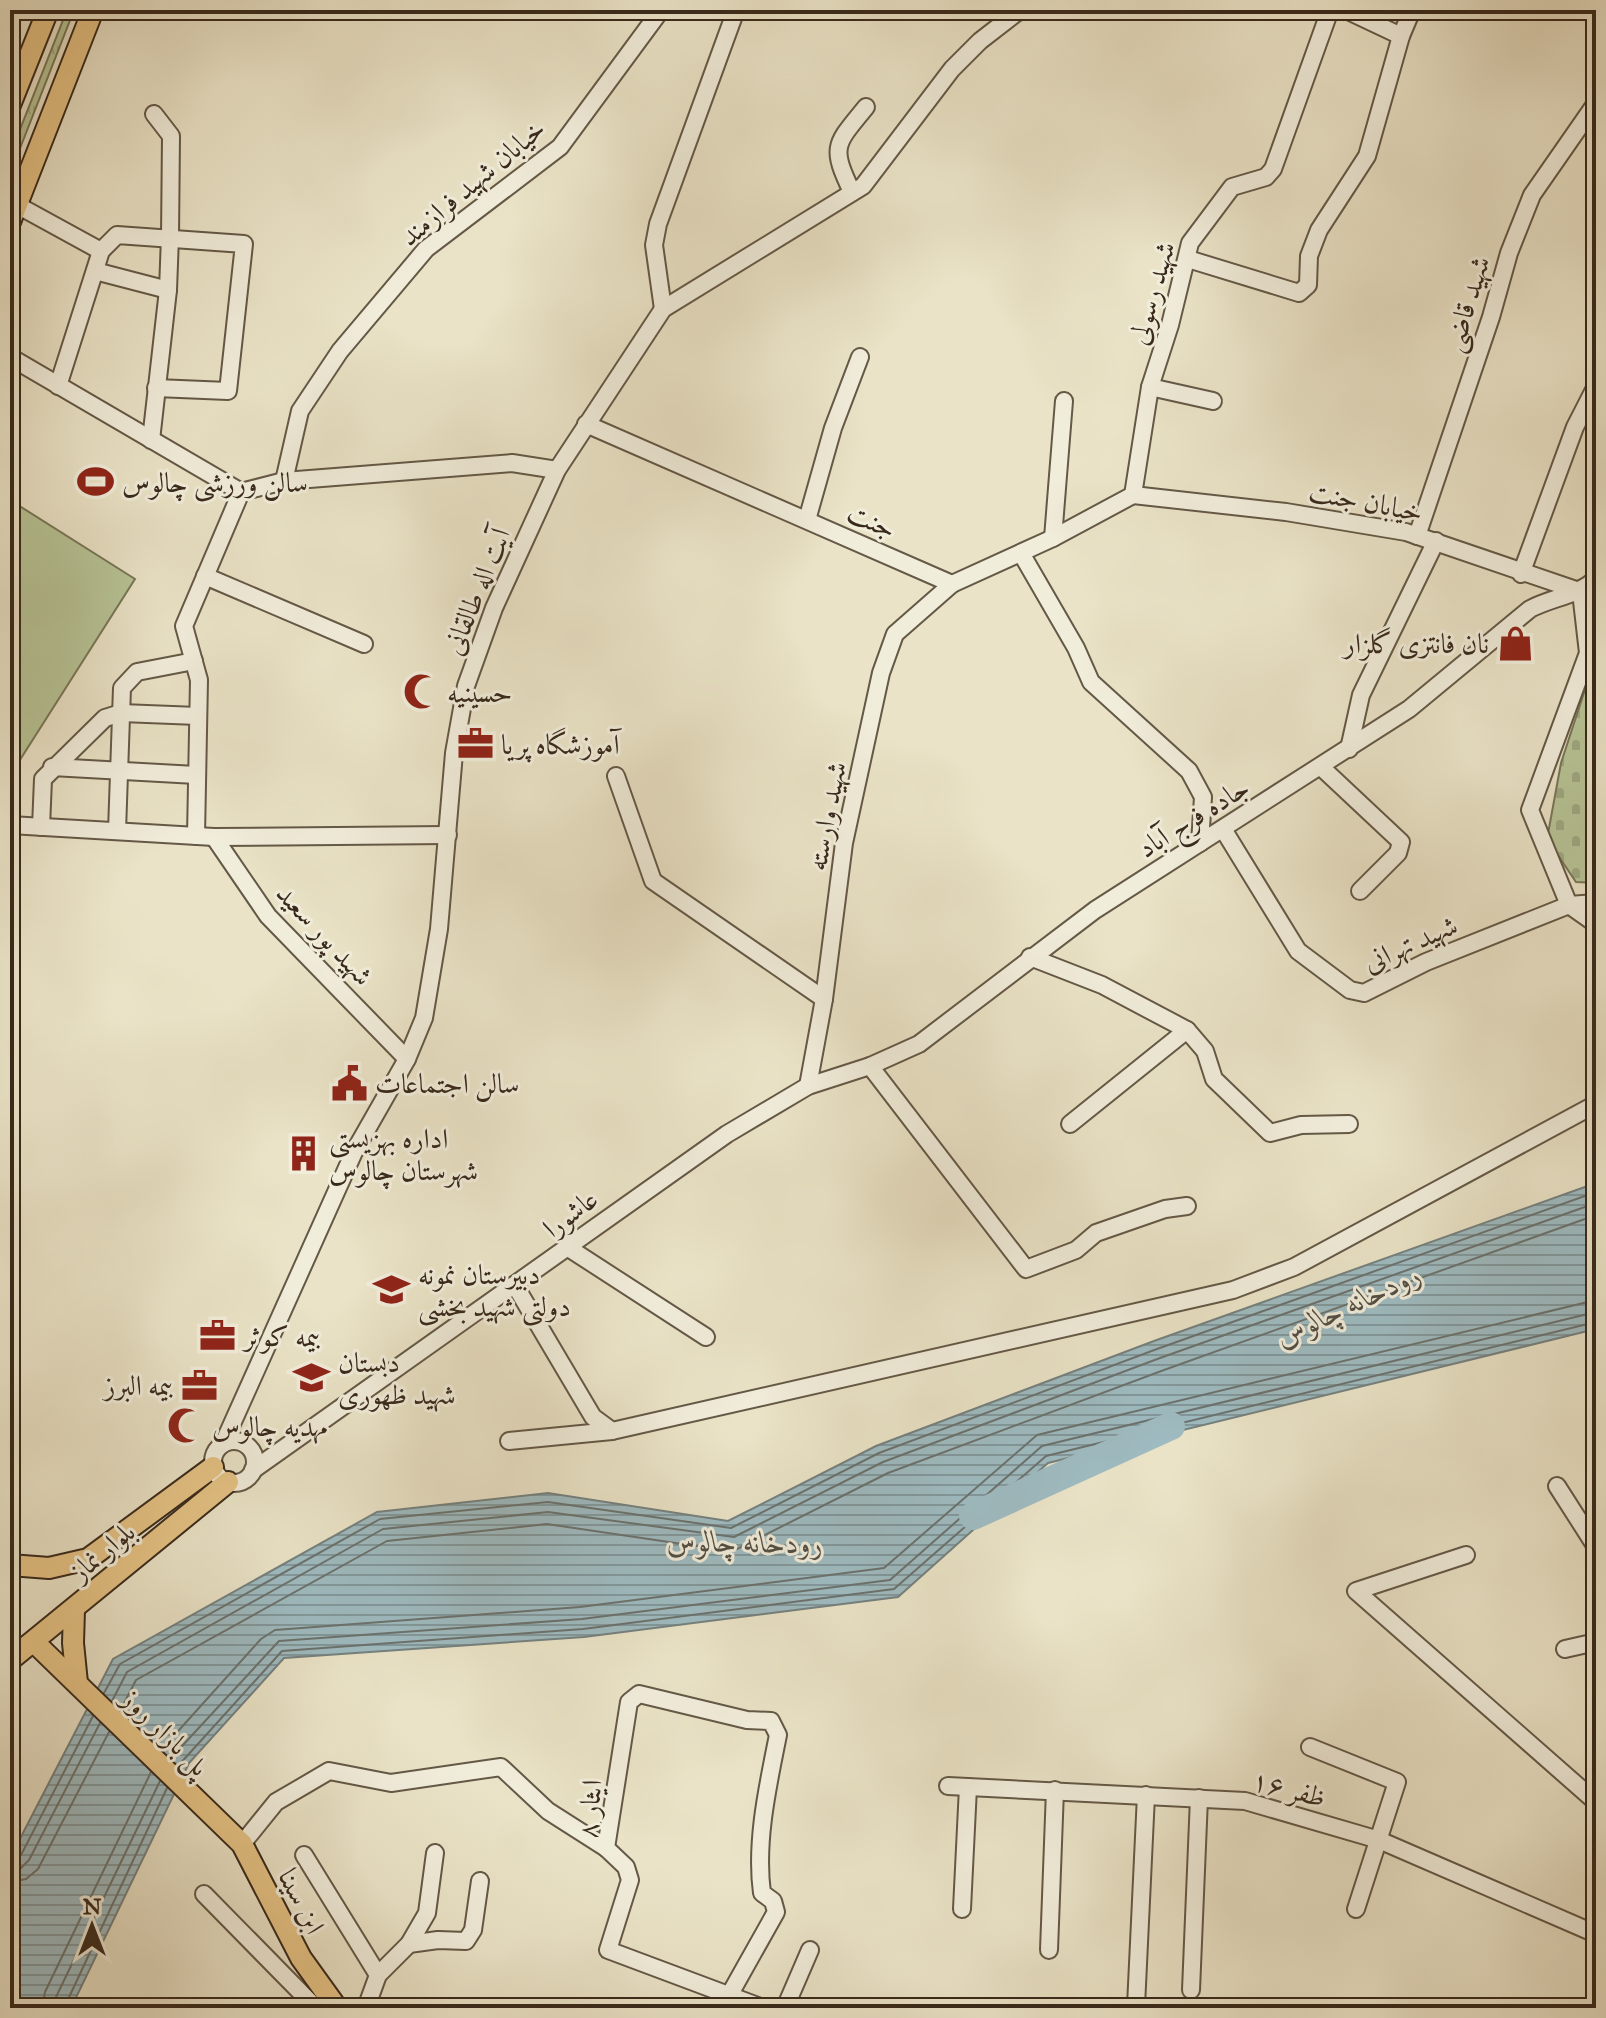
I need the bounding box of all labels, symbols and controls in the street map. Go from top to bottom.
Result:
street label: خیابان شهید فرازمند [392,111,553,254]
street label: شهید رسولی [1120,238,1184,349]
street label: شهید قاضی [1435,252,1500,357]
sports icon: سالن ورزشی چالوس [77,463,115,501]
place label: سالن ورزشی چالوس [122,465,308,502]
street label: خیابان جنت [1306,473,1426,530]
street label: جنت [842,494,902,547]
street label: آیت اله طالقانی [435,520,519,660]
shop icon: نان فانتزی گلزار [1496,624,1534,662]
place label: نان فانتزی گلزار [1341,626,1489,661]
mosque icon: حسینیه [402,673,440,711]
place label: حسینیه [447,675,512,710]
office icon: آموزشگاه پریا [456,725,494,763]
place label: آموزشگاه پریا [501,727,622,763]
street label: شهید وارسته [799,759,855,874]
street label: جاده فرج آباد [1131,769,1260,872]
street label: شهید پور سعید [266,876,381,995]
street label: شهید تهرانی [1358,907,1463,981]
public building icon: سالن اجتماعات [330,1064,368,1102]
place label: سالن اجتماعات [375,1066,519,1102]
place label: اداره بهزیستی شهرستان چالوس [329,1121,478,1190]
building icon: اداره بهزیستی شهرستان چالوس [284,1135,322,1173]
street label: عاشورا [536,1181,605,1245]
water label: رودخانه چالوس [1269,1256,1428,1357]
place label: دبیرستان نمونه دولتی شهید بخشی [418,1257,571,1327]
school or university icon: دبیرستان نمونه دولتی شهید بخشی [373,1271,411,1309]
office icon: بیمه کوثر [199,1317,237,1355]
place label: بیمه کوثر [241,1319,321,1354]
place label: دبستان شهید ظهوری [338,1345,456,1413]
school or university icon: دبستان شهید ظهوری [293,1359,331,1397]
office icon: بیمه البرز [180,1366,218,1404]
place label: بیمه البرز [101,1368,173,1403]
mosque icon: مهدیه چالوس [167,1407,205,1445]
place label: مهدیه چالوس [212,1409,328,1446]
street label: بلوار نماز [60,1514,142,1591]
water label: رودخانه چالوس [666,1523,824,1564]
street label: پل بازار روز [110,1679,218,1787]
street label: ظفر ۱۶ [1248,1762,1330,1815]
street label: ایثار ۸ [569,1778,610,1840]
street label: ابن سینا [270,1863,333,1940]
north arrow [52,1886,132,1966]
text: N [83,1893,102,1920]

